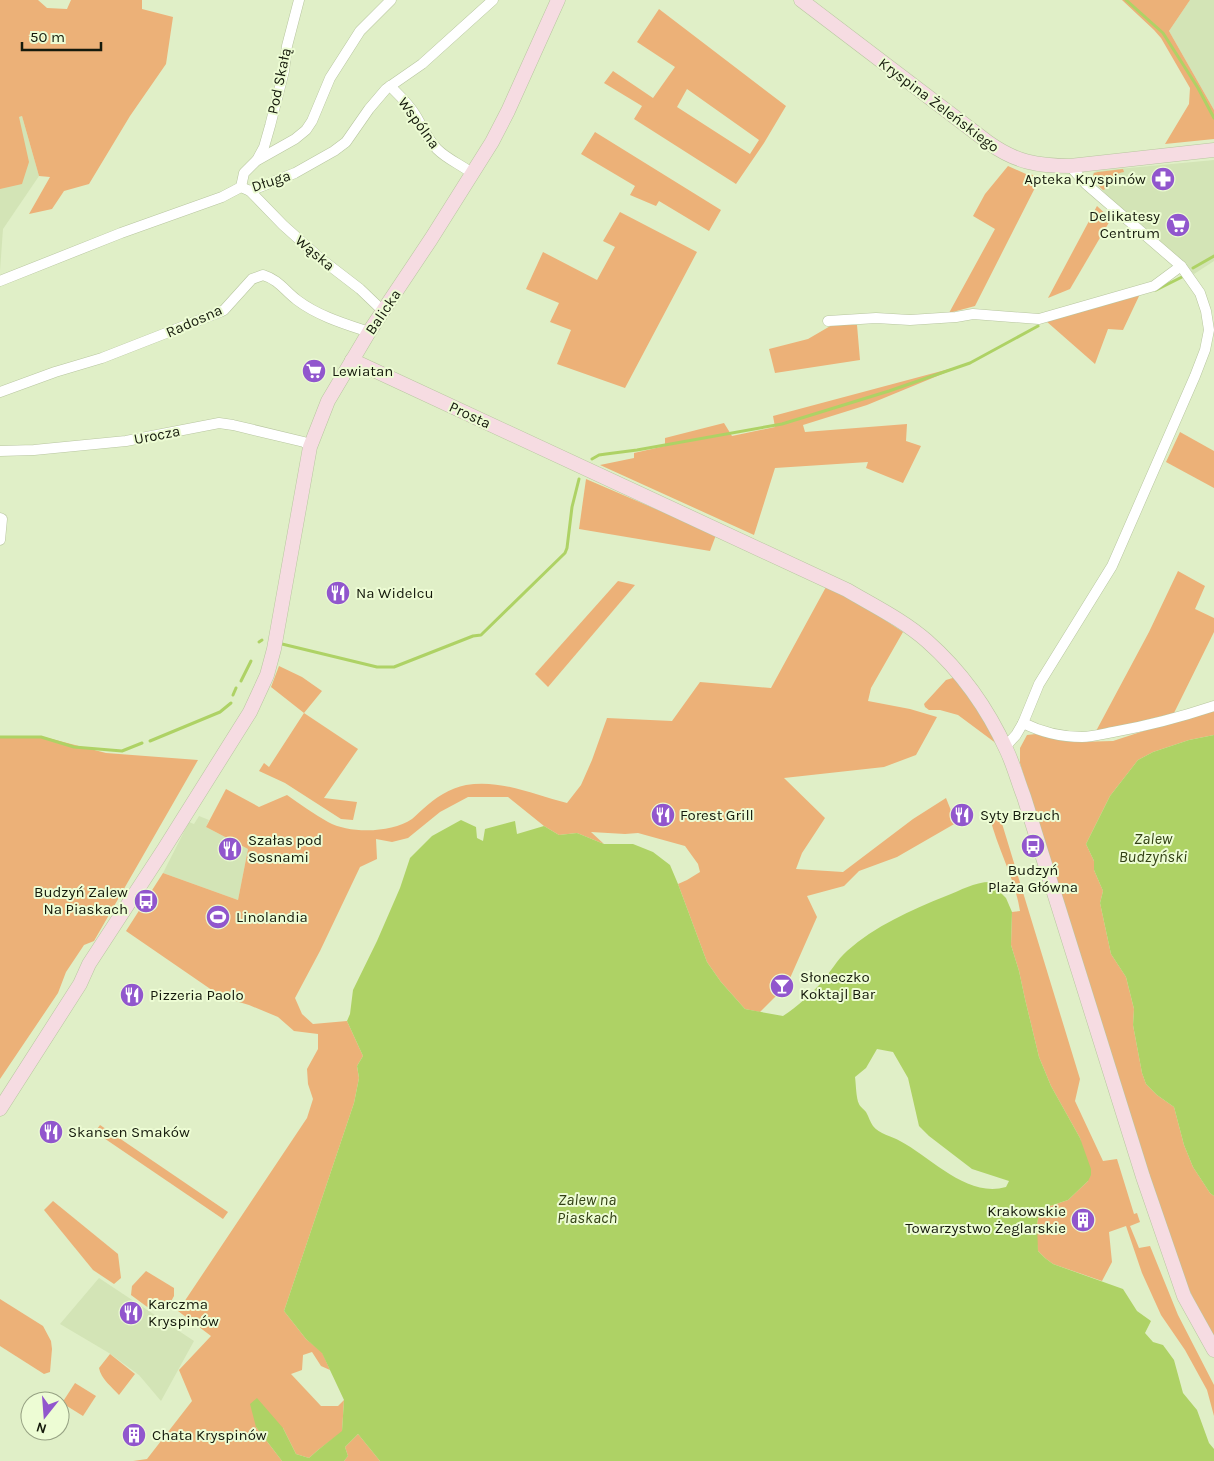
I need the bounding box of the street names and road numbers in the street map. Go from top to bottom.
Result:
street label: Pod Skałą [263,46,295,116]
street label: Kryspina Żeleńskiego [875,54,1003,156]
street label: Wspólna [394,94,444,152]
street label: Długa [249,166,293,196]
street label: Wąska [292,231,338,275]
street label: Balicka [361,286,405,338]
street label: Radosna [163,301,225,341]
street label: Prosta [446,398,494,432]
street label: Urocza [132,422,182,448]

